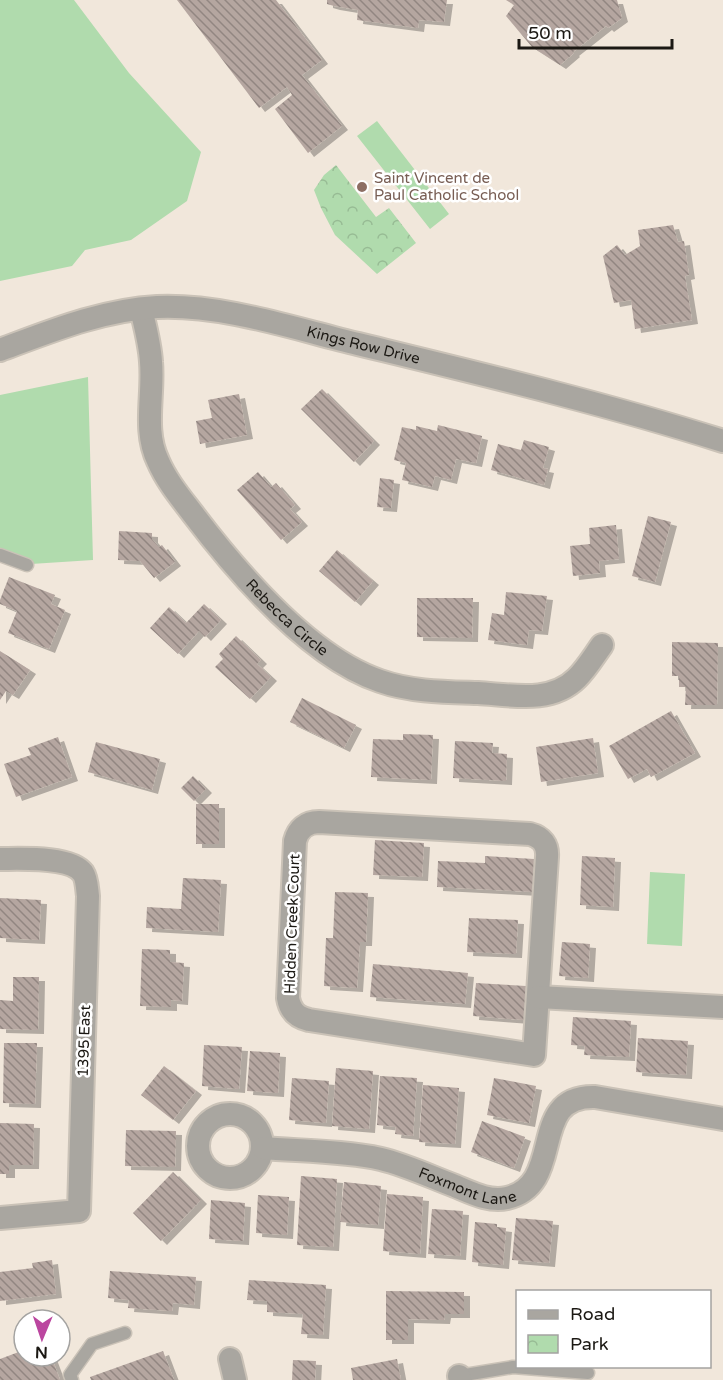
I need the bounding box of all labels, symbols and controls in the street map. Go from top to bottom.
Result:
scale bar [519,12,672,50]
text: 50 m [528,22,572,44]
place label: Saint Vincent de Paul Catholic School [374,169,519,204]
marker: Saint Vincent de Paul Catholic School [355,180,369,194]
street label: Kings Row Drive [305,322,422,368]
street label: Rebecca Circle [242,575,332,660]
street label: Hidden Creek Court [281,853,303,994]
street label: 1395 East [74,1004,94,1077]
street label: Foxmont Lane [416,1163,519,1208]
legend [516,1290,711,1368]
text: Road [570,1303,615,1325]
north arrow [12,1308,72,1368]
text: Park [570,1333,609,1355]
text: N [35,1342,48,1362]

